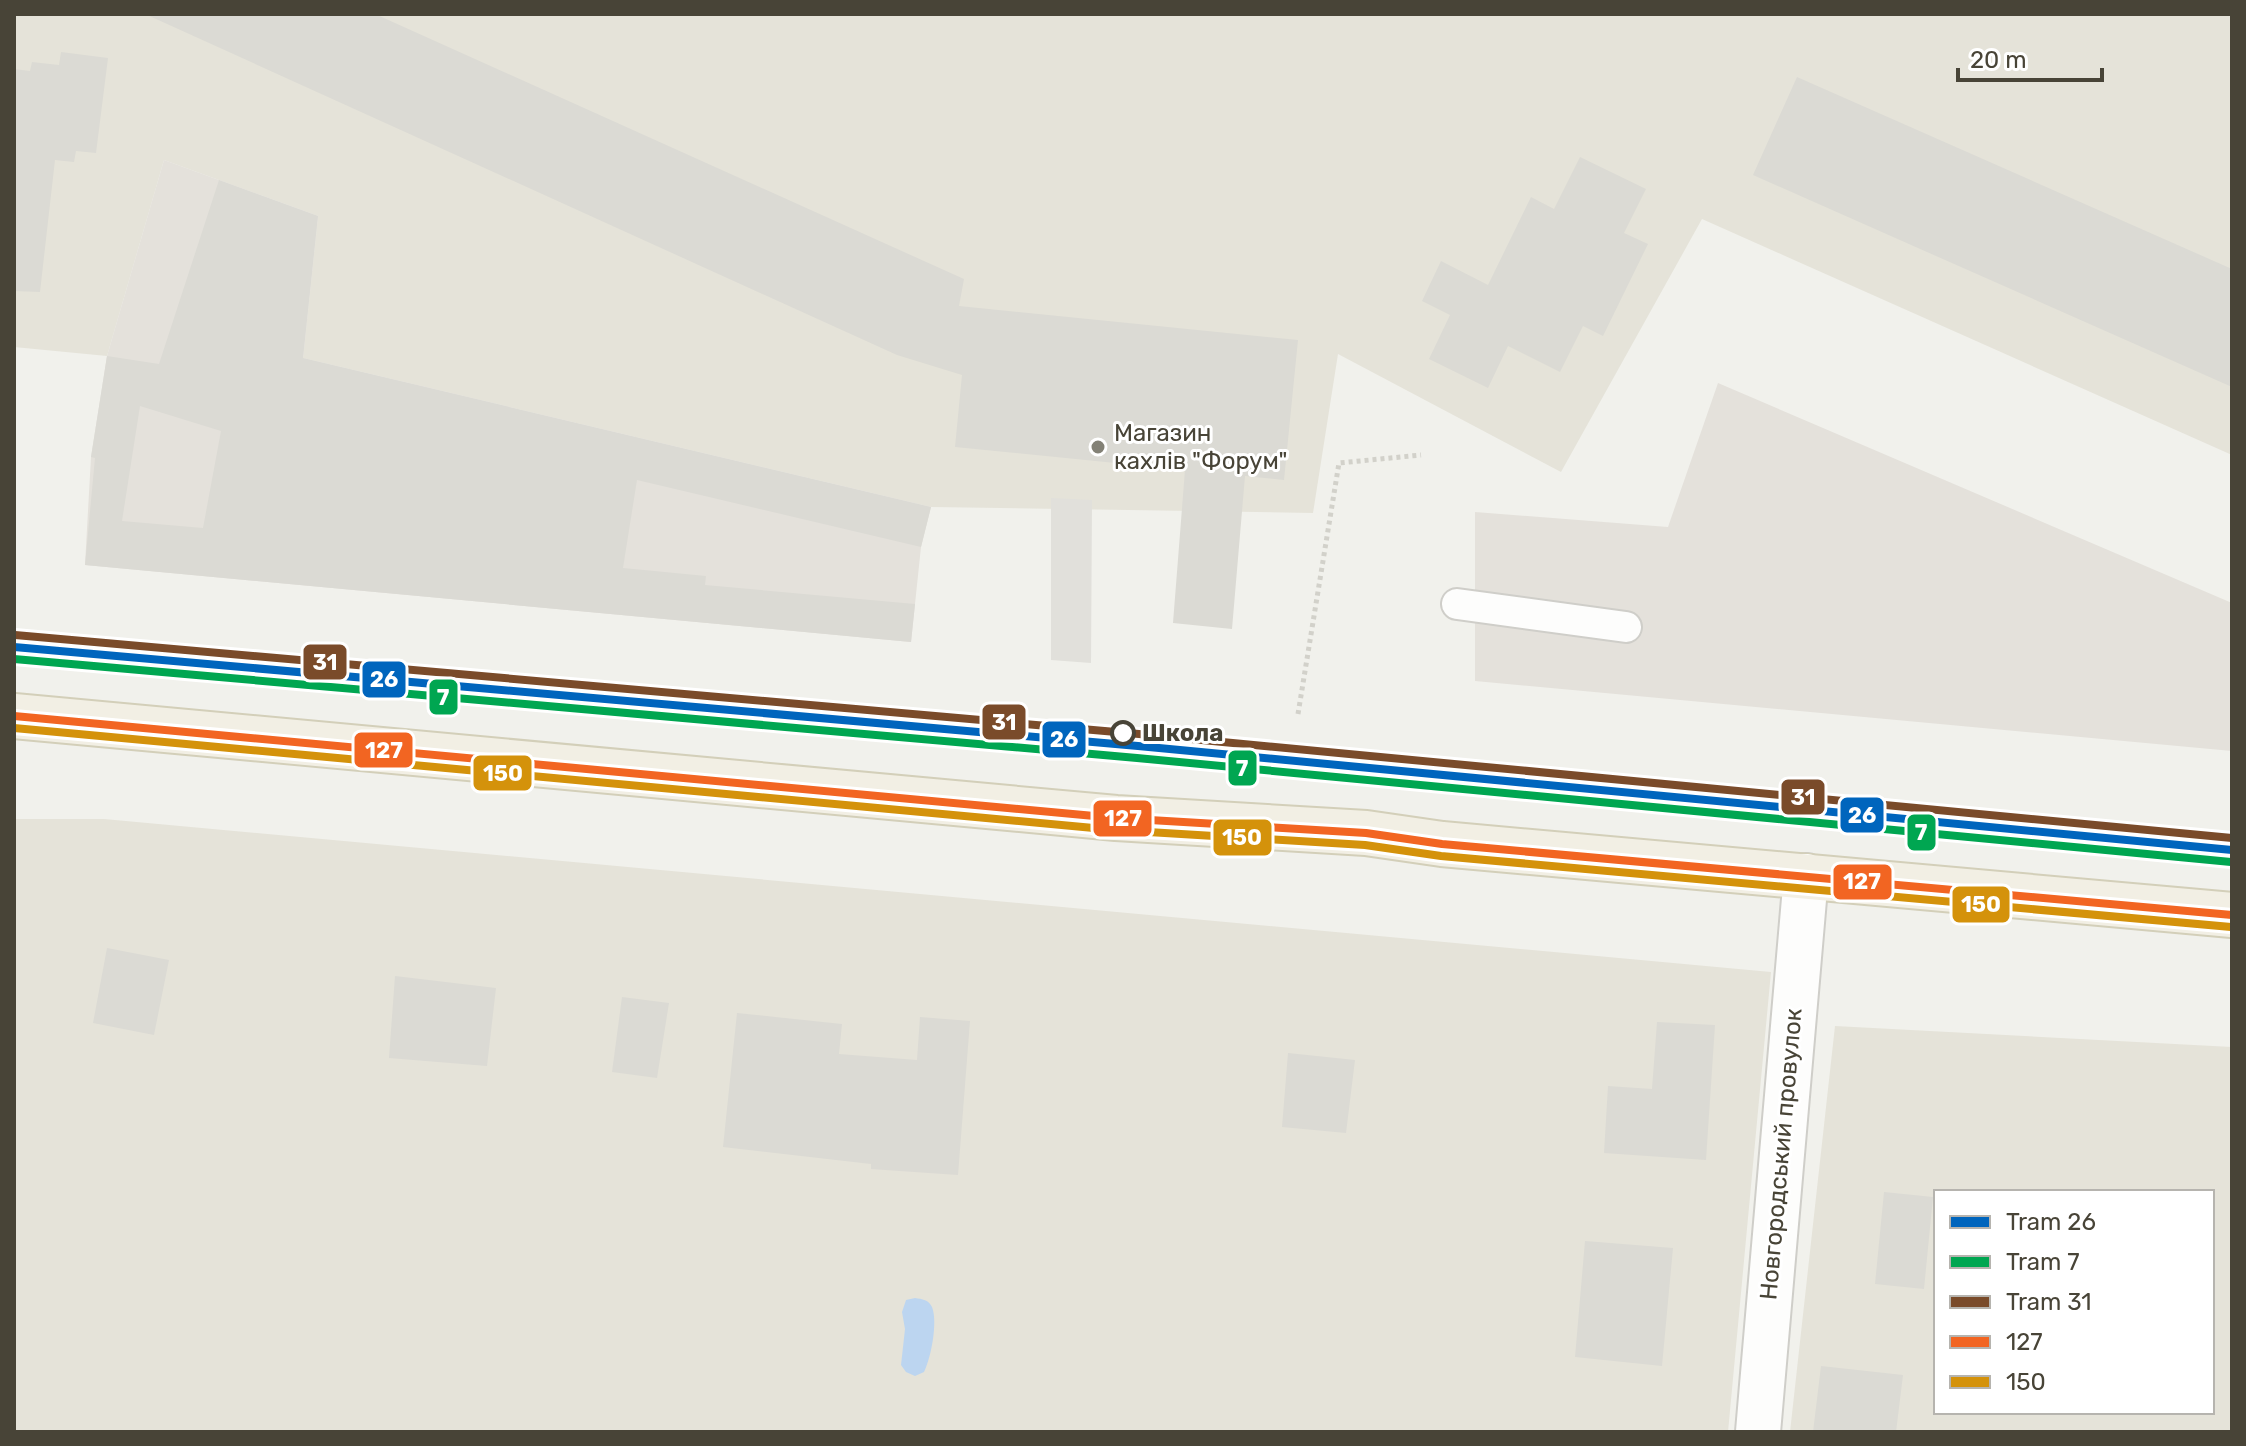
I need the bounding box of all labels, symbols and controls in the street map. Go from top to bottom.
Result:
scale bar [1958,32,2102,82]
text: 20 m [1970,46,2027,74]
place label: Магазин кахлів "Форум" [1114,419,1288,475]
marker: Магазин кахлів "Форум" [1089,438,1107,456]
line badge: 31 [302,643,348,681]
text: 31 [312,649,338,676]
line badge: 26 [361,660,407,699]
text: 26 [370,666,398,693]
line badge: 7 [428,678,459,716]
text: 7 [437,684,450,711]
line badge: 31 [981,703,1027,741]
text: 31 [991,709,1017,736]
place label: Школа [1142,719,1223,747]
line badge: 26 [1041,720,1087,759]
marker: Школа [1111,721,1135,745]
text: 26 [1050,726,1078,753]
line badge: 127 [353,731,414,769]
text: 127 [365,737,403,764]
line badge: 7 [1227,749,1258,787]
line badge: 150 [472,754,533,792]
text: 7 [1236,755,1249,782]
text: 150 [483,760,523,787]
line badge: 31 [1780,778,1826,816]
text: 31 [1790,784,1816,811]
line badge: 26 [1839,796,1885,834]
line badge: 127 [1092,799,1153,838]
text: 26 [1848,802,1876,829]
text: 127 [1104,805,1142,832]
line badge: 7 [1906,813,1937,852]
line badge: 150 [1212,818,1273,857]
text: 7 [1915,819,1928,846]
text: 150 [1222,824,1262,851]
line badge: 127 [1832,863,1893,901]
text: 127 [1843,868,1881,895]
line badge: 150 [1951,885,2011,924]
text: 150 [1961,891,2001,918]
street label: Новгородський провулок [1754,1007,1808,1301]
legend [1934,1190,2214,1414]
text: Tram 26 [2006,1208,2096,1236]
text: Tram 7 [2006,1248,2080,1276]
text: Tram 31 [2006,1288,2092,1316]
text: 127 [2006,1328,2043,1356]
text: 150 [2006,1368,2046,1396]

